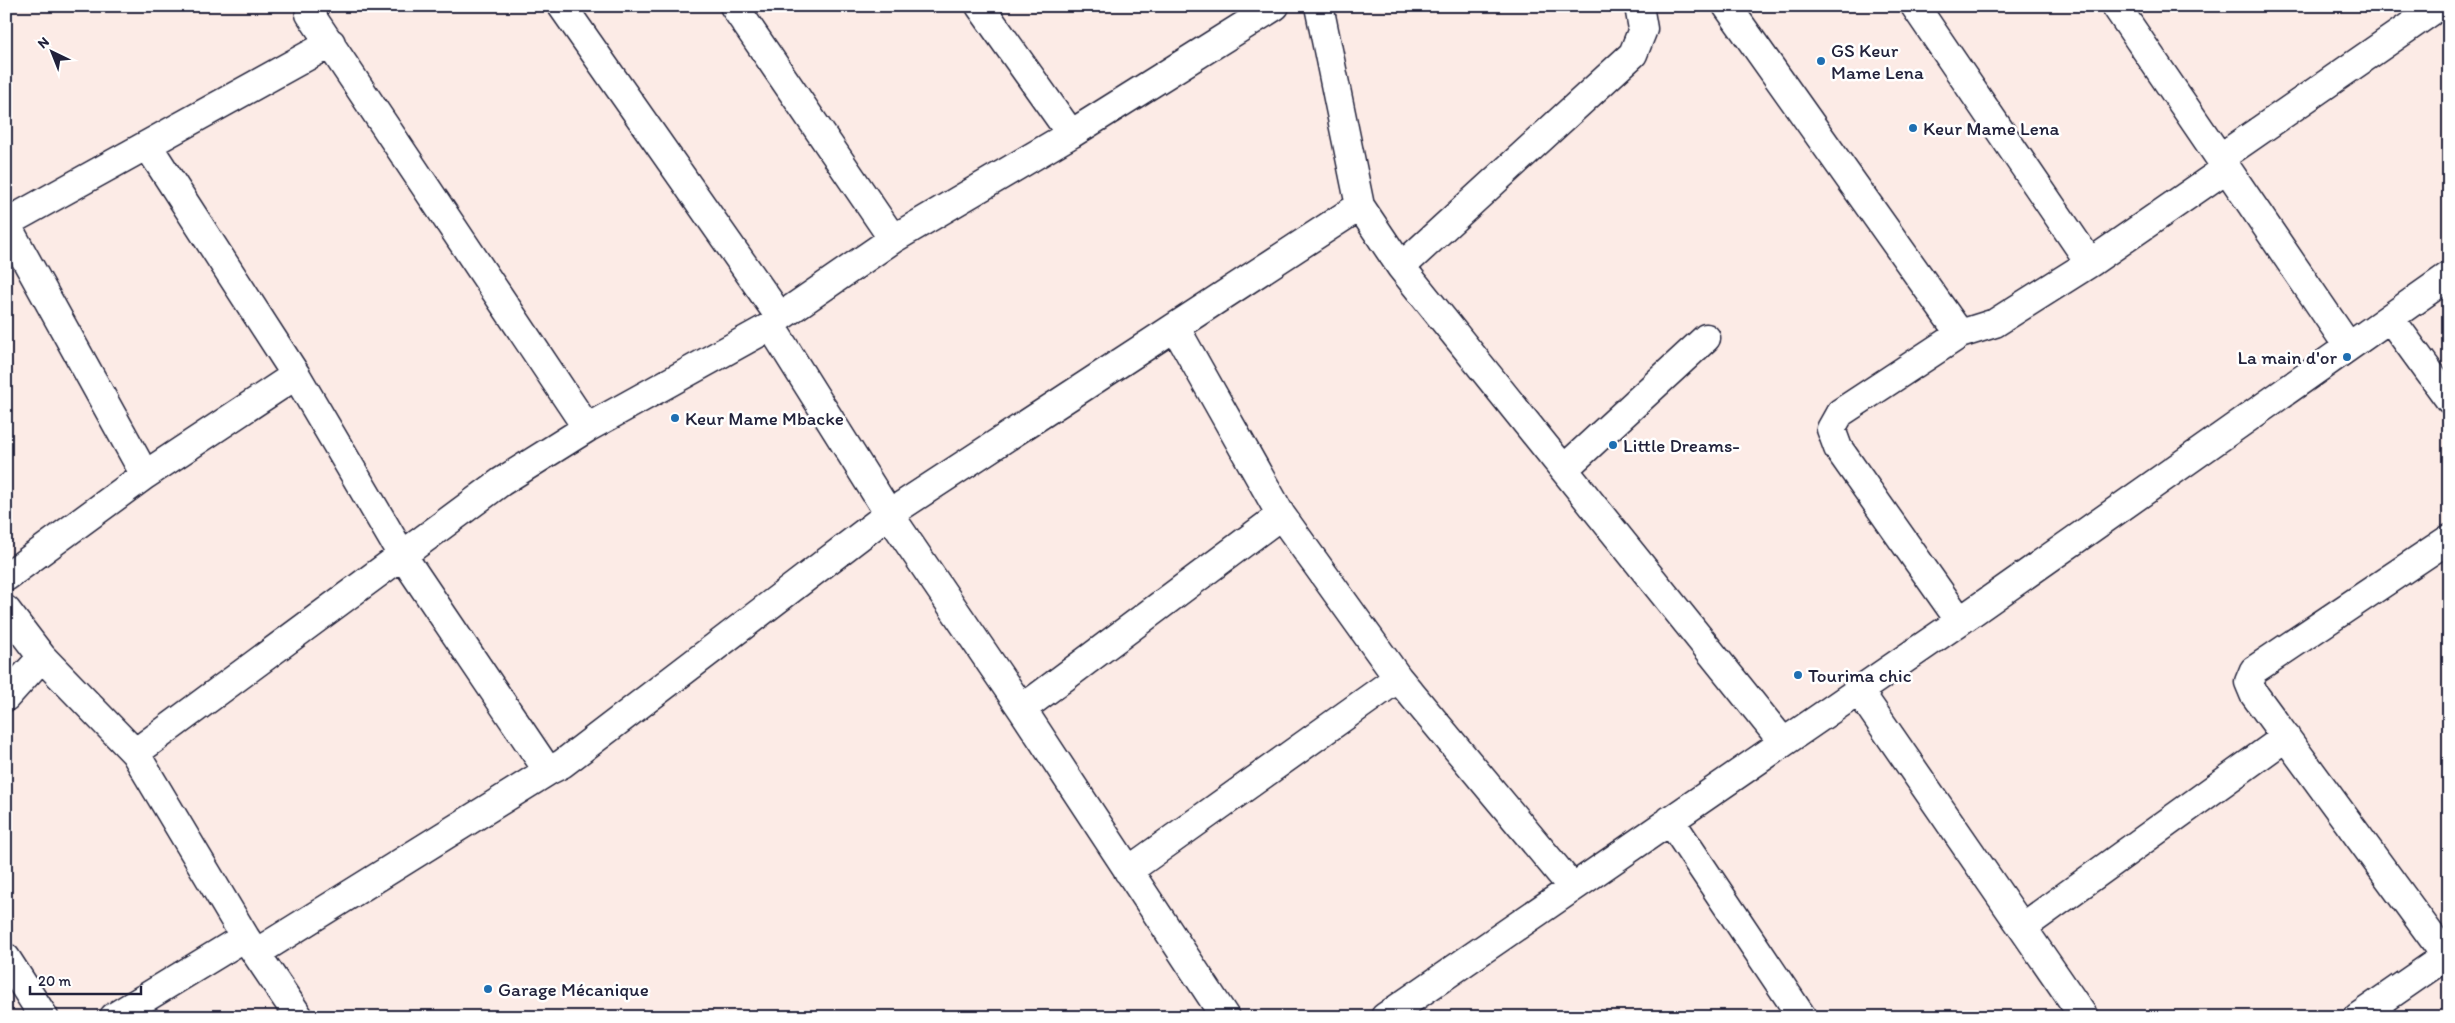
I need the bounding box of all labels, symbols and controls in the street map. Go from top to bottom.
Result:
north arrow [28,28,78,78]
text: N [34,33,53,52]
place label: GS Keur Mame Lena [1831,39,1924,84]
marker: GS Keur Mame Lena [1815,55,1827,67]
place label: Keur Mame Lena [1923,117,2060,140]
marker: Keur Mame Lena [1907,122,1919,134]
place label: La main d'or [2238,346,2337,369]
marker: La main d'or [2341,351,2353,363]
place label: Keur Mame Mbacke [685,407,844,430]
marker: Keur Mame Mbacke [669,412,681,424]
place label: Little Dreams- [1623,434,1740,457]
marker: Little Dreams- [1607,439,1619,451]
place label: Tourima chic [1808,664,1912,687]
marker: Tourima chic [1792,669,1804,681]
scale bar [30,963,141,995]
text: 20 m [38,972,72,990]
place label: Garage Mécanique [498,978,649,1001]
marker: Garage Mécanique [482,983,494,995]

